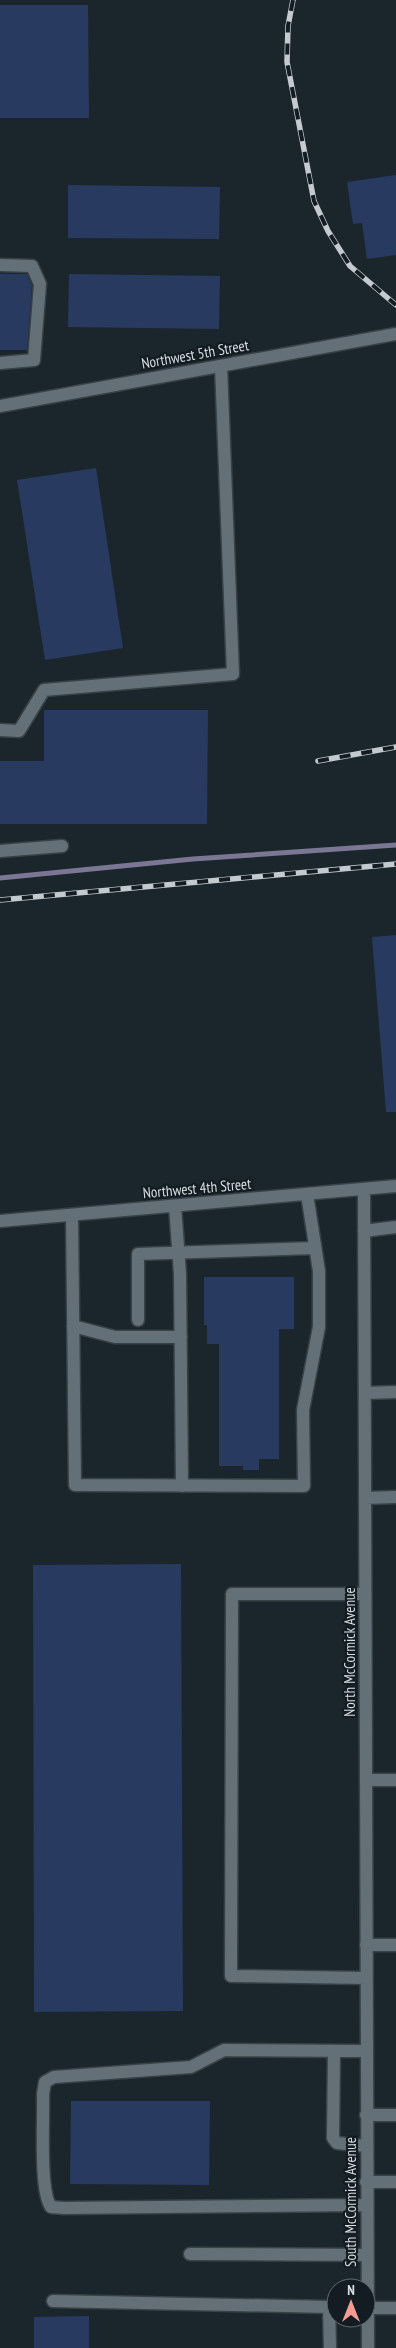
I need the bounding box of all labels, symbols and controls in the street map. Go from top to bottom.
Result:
street label: Northwest 5th Street [140,335,250,373]
street label: Northwest 4th Street [142,1174,252,1202]
street label: North McCormick Avenue [340,1587,359,1717]
street label: South McCormick Avenue [341,2137,360,2267]
north arrow [326,2278,376,2328]
text: N [347,2281,355,2299]

